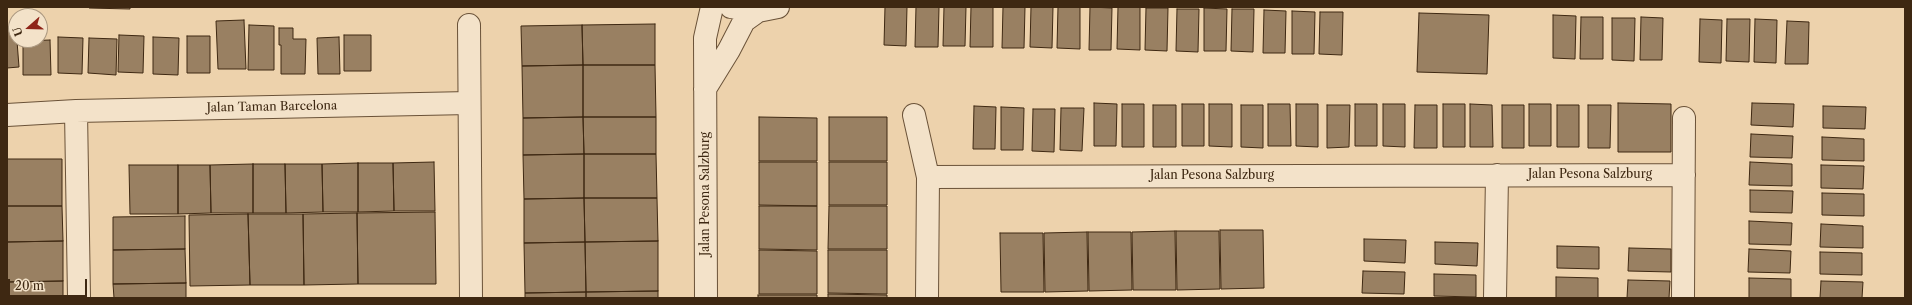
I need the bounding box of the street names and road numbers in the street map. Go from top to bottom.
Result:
street label: Jalan Taman Barcelona [206,99,338,115]
street label: Jalan Pesona Salzburg [699,132,713,256]
street label: Jalan Pesona Salzburg [1528,168,1652,182]
street label: Jalan Pesona Salzburg [1150,169,1274,183]

